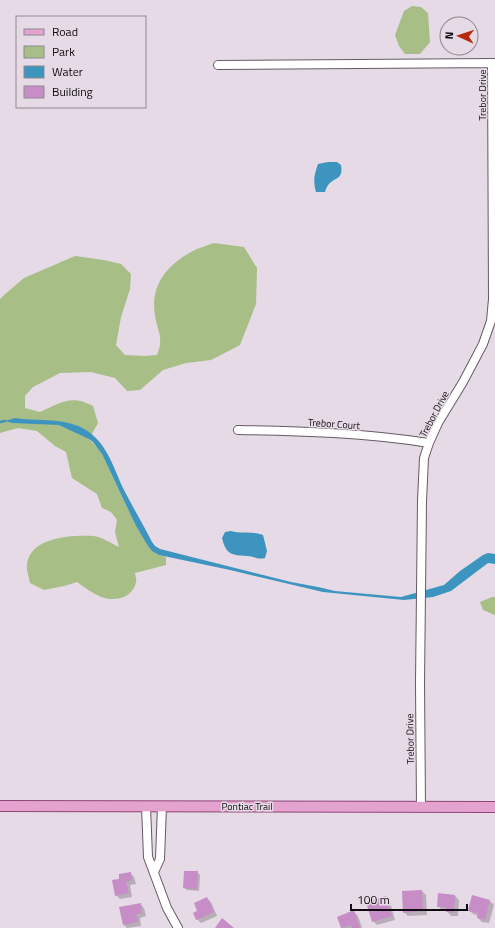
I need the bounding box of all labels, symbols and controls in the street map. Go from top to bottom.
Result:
legend [16,16,146,108]
north arrow [439,16,479,56]
text: Road [52,22,78,41]
text: N [441,31,457,40]
text: Park [52,42,75,61]
text: Water [52,62,83,81]
street label: Trebor Drive [475,70,490,120]
text: Building [52,82,93,101]
street label: Trebor Drive [415,388,453,440]
street label: Trebor Court [308,415,361,433]
street label: Trebor Drive [402,713,418,765]
street label: Pontiac Trail [221,799,273,814]
scale bar [351,886,467,912]
text: 100 m [357,890,390,909]

